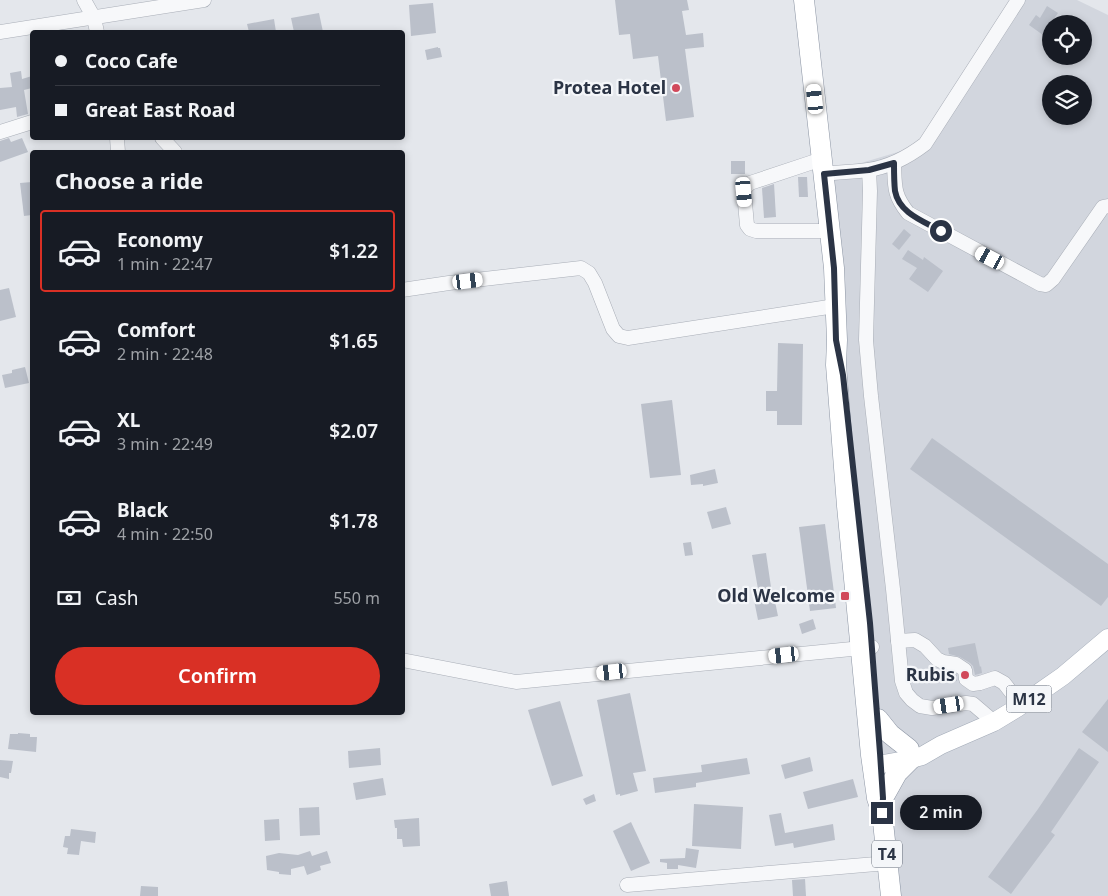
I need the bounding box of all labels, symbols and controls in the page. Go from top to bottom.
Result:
map controls [1042,15,1092,125]
button: locate [1042,15,1092,65]
text: Coco Cafe [85,48,178,74]
place label: Protea Hotel [553,75,666,99]
button: layers [1042,75,1092,125]
marker: Protea Hotel [670,82,682,94]
car [805,83,824,115]
text: Great East Road [85,97,235,123]
text: Choose a ride [55,165,203,195]
car [735,176,752,208]
route start [930,220,952,242]
text: Economy [117,227,203,253]
icon: car [57,229,102,274]
text: $1.22 [329,238,378,264]
car [973,244,1006,272]
text: 1 min · 22:47 [117,253,213,275]
car [452,272,483,290]
text: Comfort [117,317,196,343]
icon: car [57,319,102,364]
text: $1.65 [329,328,378,354]
text: 2 min · 22:48 [117,343,213,365]
text: XL [117,407,140,433]
icon: car [57,409,102,454]
text: $2.07 [329,418,378,444]
text: 3 min · 22:49 [117,433,213,455]
text: Black [117,497,168,523]
icon: car [57,499,102,544]
text: $1.78 [329,508,378,534]
text: 4 min · 22:50 [117,523,213,545]
place label: Old Welcome [717,583,835,607]
icon: cash [55,584,83,612]
text: Cash [95,585,139,611]
text: 550 m [333,587,380,609]
marker: Old Welcome [839,590,851,602]
car [768,646,799,664]
button: Confirm [55,647,380,705]
place label: Rubis [906,662,955,686]
car [596,663,627,681]
marker: Rubis [959,669,971,681]
road number: M12 [1006,686,1052,712]
car [933,695,964,715]
callout: 2 min [900,796,982,830]
text: 2 min [919,801,963,823]
route end [871,802,893,824]
road number: T4 [872,841,902,868]

